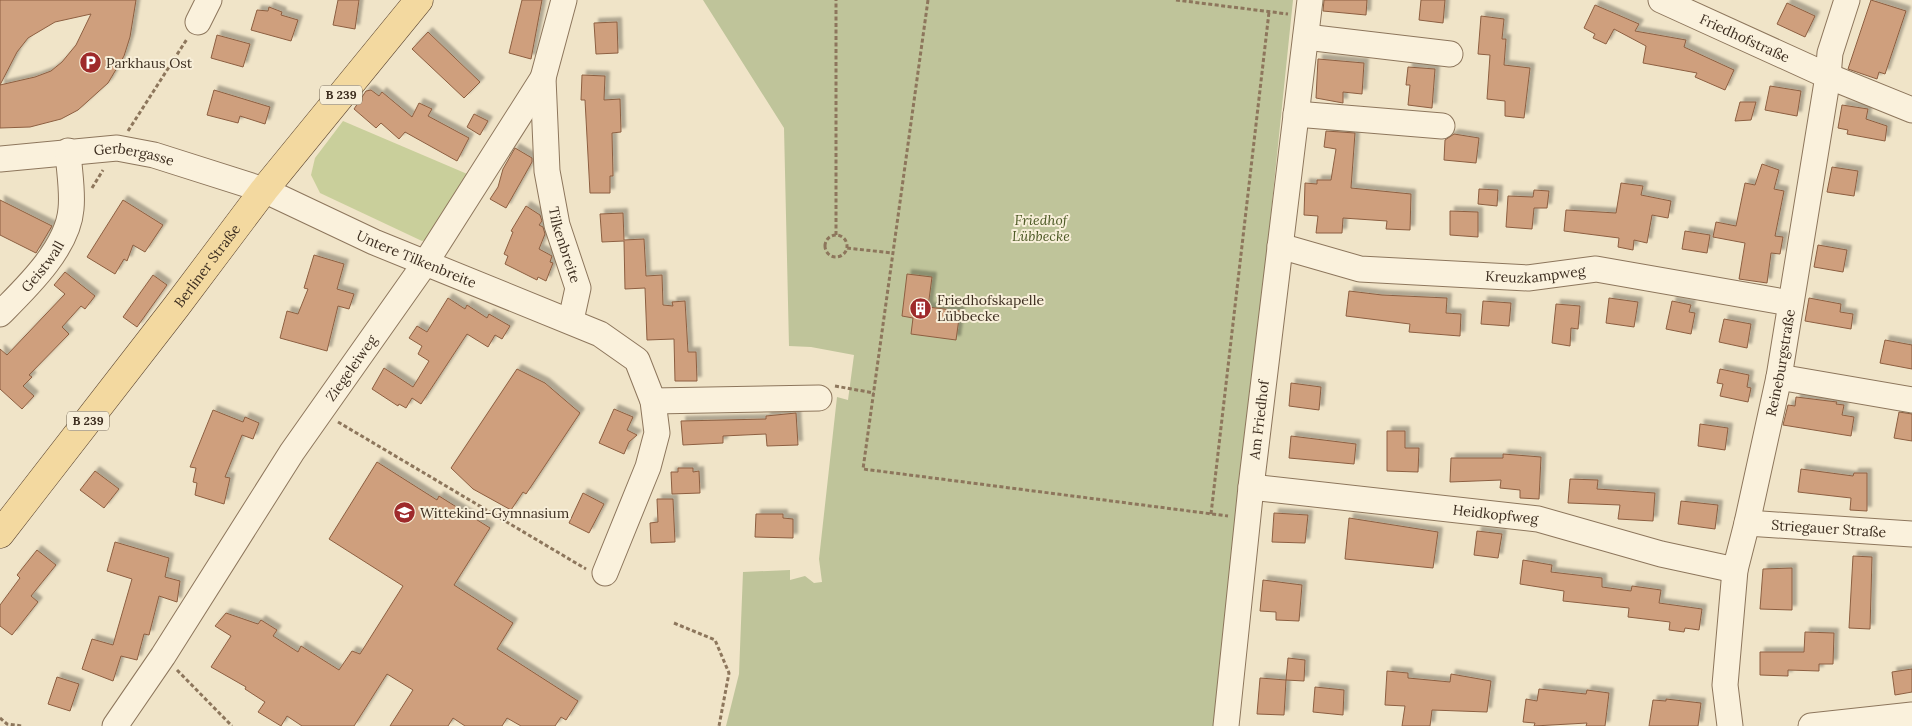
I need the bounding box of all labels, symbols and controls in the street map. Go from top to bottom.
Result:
street label: Friedhofstraße [1697,10,1793,67]
parking icon: Parkhaus Ost [78,51,102,75]
place label: Parkhaus Ost [106,54,193,72]
road number: B 239 [320,86,362,104]
street label: Gerbergasse [93,139,177,170]
street label: Tilkenbreite [545,205,585,286]
park label: Friedhof Lübbecke [1012,211,1070,245]
street label: Berliner Straße [170,220,244,311]
street label: Untere Tilkenbreite [353,226,480,292]
street label: Geistwall [17,237,68,296]
street label: Kreuzkampweg [1485,261,1587,287]
place label: Friedhofskapelle Lübbecke [937,291,1044,325]
building icon: Friedhofskapelle Lübbecke [909,296,933,320]
street label: Reineburgstraße [1762,307,1799,418]
street label: Ziegeleiweg [322,331,381,405]
street label: Am Friedhof [1245,378,1273,461]
road number: B 239 [67,412,109,431]
school or university icon: Wittekind-Gymnasium [392,501,416,525]
street label: Heidkopfweg [1452,501,1539,528]
place label: Wittekind-Gymnasium [420,504,570,522]
street label: Striegauer Straße [1771,516,1887,541]

